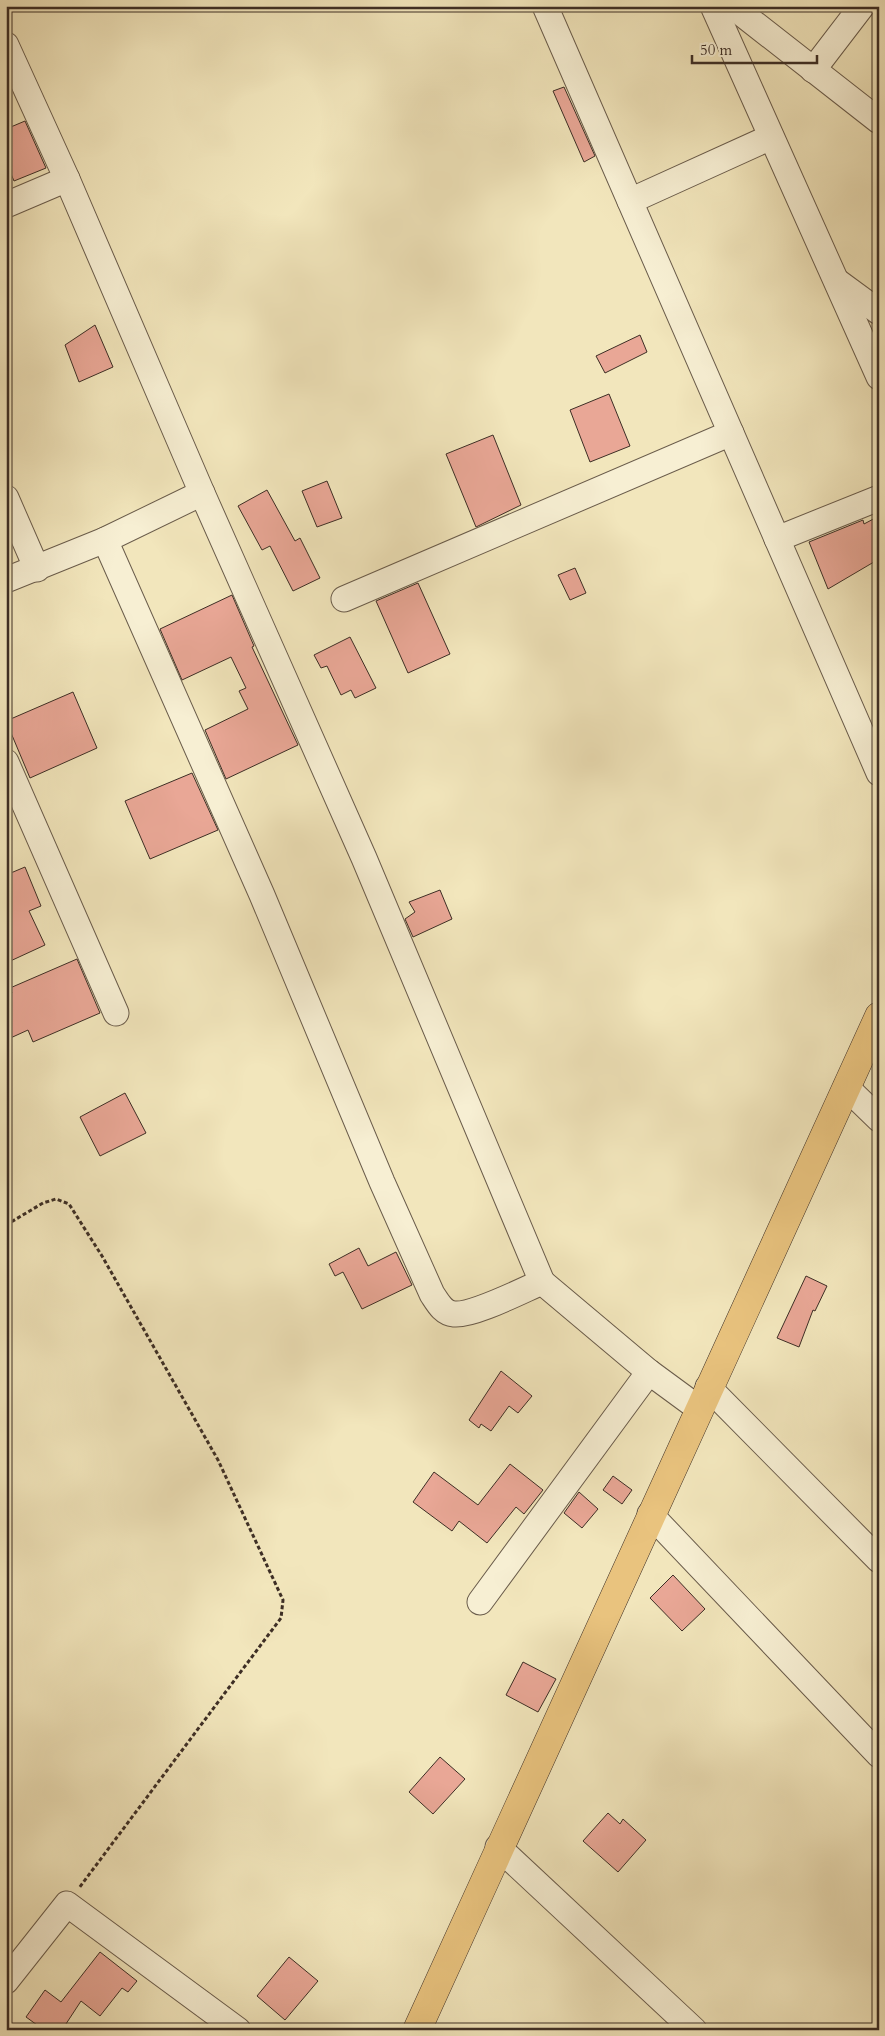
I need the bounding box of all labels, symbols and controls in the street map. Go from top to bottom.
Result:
scale bar [692,32,818,64]
text: 50 m [700,40,732,60]

